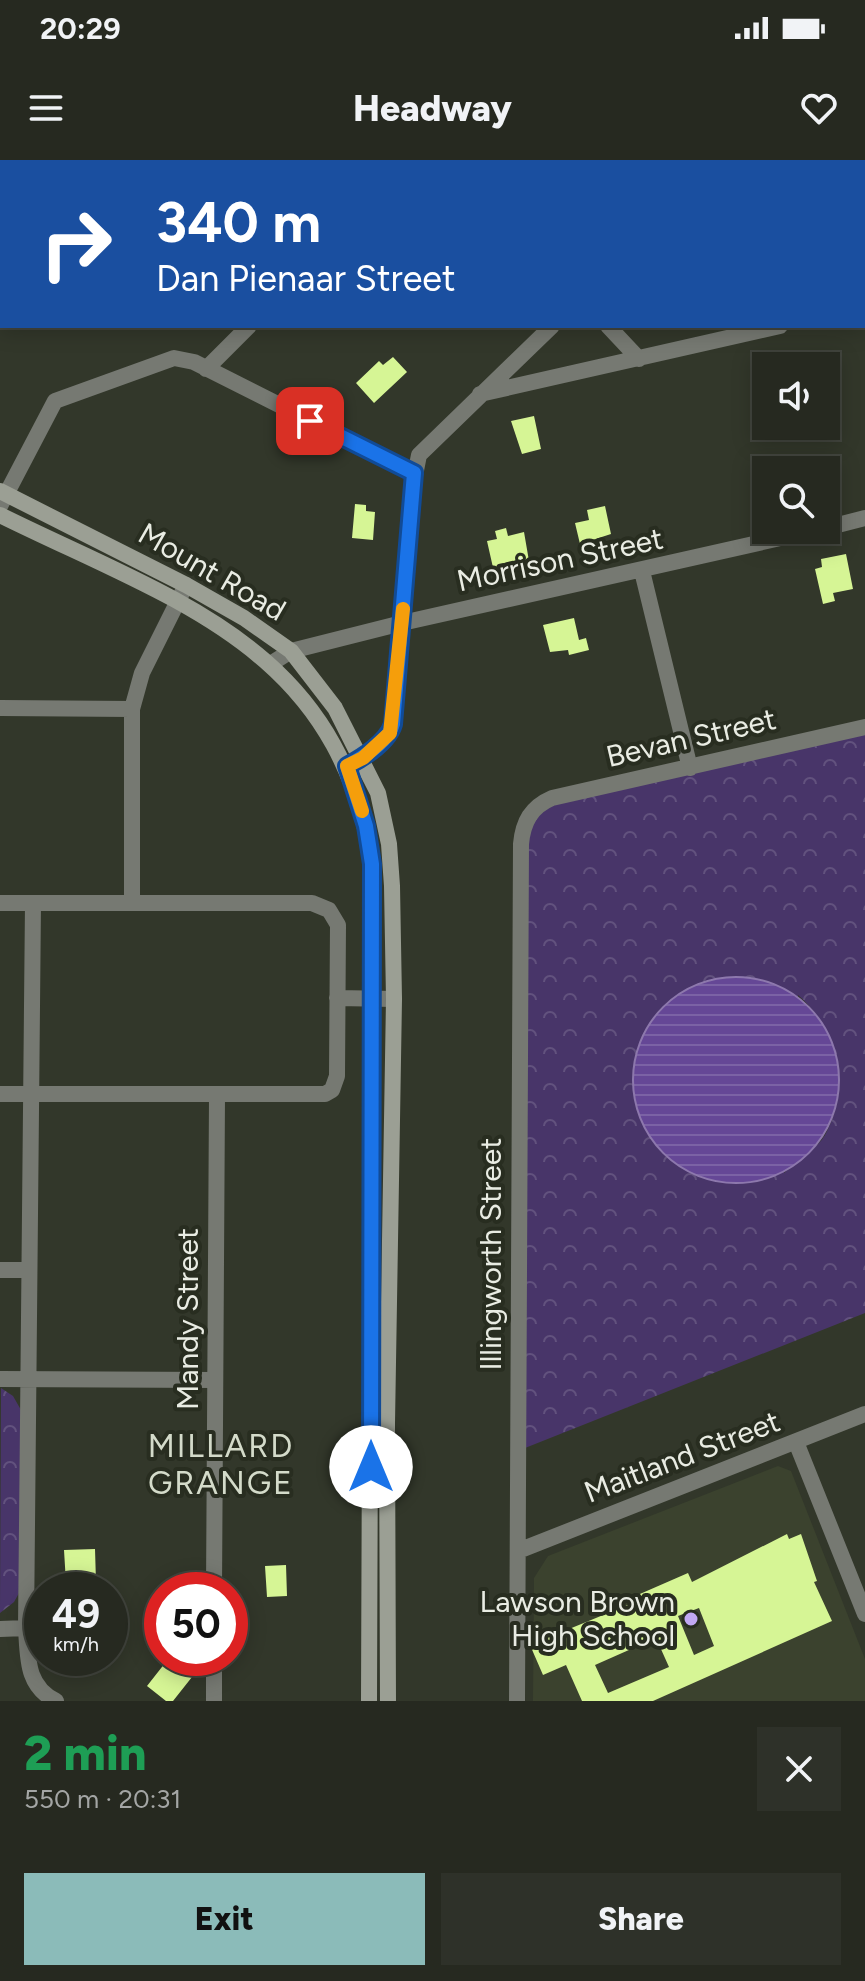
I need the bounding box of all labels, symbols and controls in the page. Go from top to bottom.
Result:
text: 20:29 [40,10,121,47]
icon: menu [24,86,68,130]
icon: heart [797,86,841,130]
text: Headway [353,87,512,130]
text: 340 m [156,189,321,256]
icon: right [24,192,128,296]
text: Dan Pienaar Street [156,257,456,300]
map controls [752,352,840,544]
button: sound [752,352,840,440]
pin [276,387,344,455]
icon: arrive [288,399,332,443]
button: search [752,456,840,544]
street label: Mount Road [132,515,293,629]
street label: Morrison Street [454,520,666,599]
street label: Bevan Street [602,700,779,775]
street label: Illingworth Street [472,1138,509,1370]
street label: Mandy Street [169,1228,206,1410]
street label: Maitland Street [579,1402,785,1511]
position arrow [329,1425,413,1509]
district label: MILLARD GRANGE [148,1427,294,1502]
speed limit sign: 50 [144,1572,248,1676]
place label: Lawson Brown High School [480,1583,675,1654]
text: 49 [52,1590,100,1638]
marker: Lawson Brown High School [682,1610,700,1628]
text: km/h [53,1632,99,1656]
text: 2 min [24,1724,147,1782]
button: close [757,1727,841,1811]
text: 550 m · 20:31 [24,1783,181,1815]
button: Exit [24,1873,425,1965]
button: Share [441,1873,841,1965]

